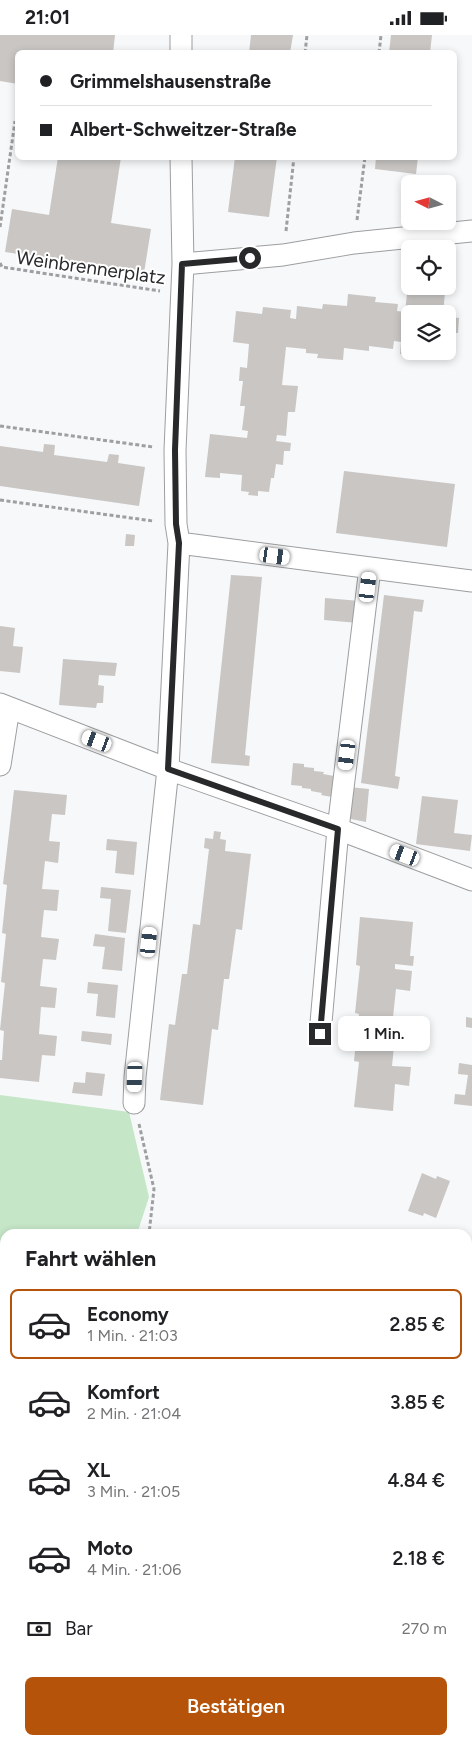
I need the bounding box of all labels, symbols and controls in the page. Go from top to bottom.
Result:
text: 21:01 [25,6,70,29]
text: Grimmelshausenstraße [70,70,271,93]
text: Albert-Schweitzer-Straße [70,118,297,141]
north arrow [401,175,456,230]
map controls [401,175,456,360]
button: locate [401,240,456,295]
street label: Weinbrennerplatz [15,246,167,289]
route start [239,247,261,269]
button: layers [401,305,456,360]
car [259,546,290,566]
car [358,571,377,603]
car [80,729,113,753]
car [337,739,356,771]
car [388,843,421,867]
car [139,926,158,958]
callout: 1 Min. [338,1017,430,1051]
route end [309,1023,331,1045]
text: 1 Min. [364,1024,404,1043]
car [126,1062,143,1092]
text: Fahrt wählen [25,1245,156,1272]
icon: car [27,1302,72,1347]
text: Economy [87,1303,169,1326]
text: 2.85 € [390,1313,445,1336]
text: 1 Min. · 21:03 [87,1326,178,1345]
icon: car [27,1380,72,1425]
text: Komfort [87,1381,160,1404]
text: 3.85 € [390,1391,445,1414]
text: 2 Min. · 21:04 [87,1404,181,1423]
icon: car [27,1458,72,1503]
text: XL [87,1459,110,1482]
text: 4.84 € [388,1469,445,1492]
text: 3 Min. · 21:05 [87,1482,180,1501]
icon: car [27,1536,72,1581]
text: Moto [87,1537,133,1560]
text: 2.18 € [393,1547,445,1570]
text: 4 Min. · 21:06 [87,1560,181,1579]
icon: cash [25,1615,53,1643]
text: Bar [65,1617,93,1640]
text: 270 m [402,1619,447,1638]
button: Bestätigen [25,1677,447,1735]

